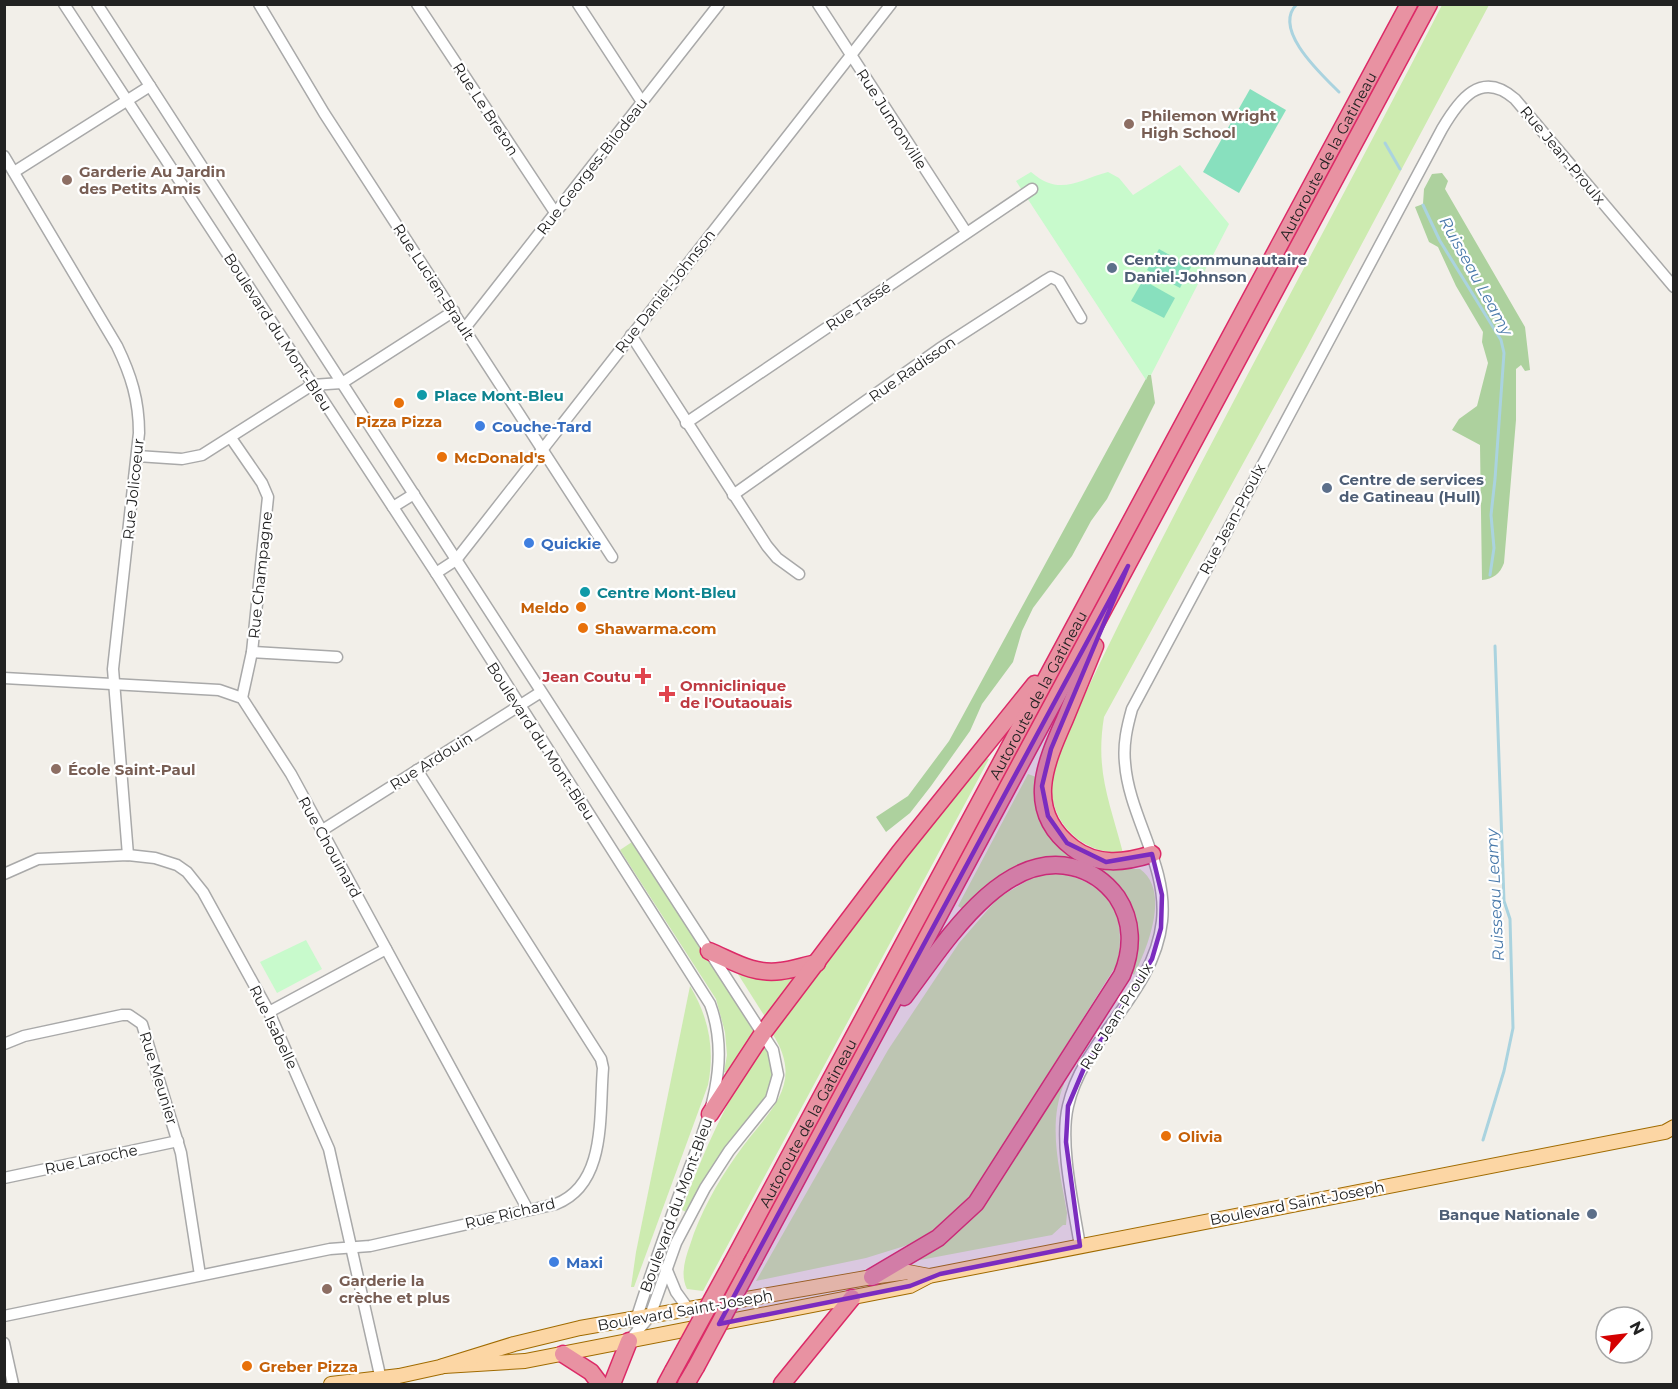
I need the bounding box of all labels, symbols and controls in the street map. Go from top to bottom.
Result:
street label: Rue Le Breton [449,59,523,159]
street label: Rue Jumonville [852,65,932,173]
street label: Autoroute de la Gatineau [1274,68,1380,243]
street label: Rue Georges-Bilodeau [533,94,651,238]
street label: Rue Jean-Proulx [1516,102,1610,208]
place label: Philemon Wright High School [1141,106,1277,142]
marker: Philemon Wright High School [1122,117,1136,131]
place label: Garderie Au Jardin des Petits Amis [79,162,226,198]
marker: Garderie Au Jardin des Petits Amis [60,173,74,187]
water label: Ruisseau Leamy [1435,213,1517,340]
street label: Rue Lucien-Brault [389,220,479,344]
street label: Rue Daniel-Johnson [611,225,719,357]
street label: Boulevard du Mont-Bleu [220,249,336,415]
place label: Centre communautaire Daniel-Johnson [1124,250,1307,286]
marker: Centre communautaire Daniel-Johnson [1105,261,1119,275]
street label: Rue Tassé [822,277,894,335]
street label: Rue Radisson [865,332,959,406]
place label: Place Mont-Bleu [434,386,564,405]
marker: Place Mont-Bleu [415,388,429,402]
marker: Pizza Pizza [392,396,406,410]
place label: Pizza Pizza [356,412,442,431]
place label: Couche-Tard [492,417,592,436]
marker: Couche-Tard [473,419,487,433]
street label: Rue Jolicoeur [118,437,148,541]
place label: McDonald's [454,448,545,467]
marker: McDonald's [435,450,449,464]
street label: Rue Jean-Proulx [1195,460,1269,578]
place label: Centre de services de Gatineau (Hull) [1339,470,1484,506]
marker: Centre de services de Gatineau (Hull) [1320,481,1334,495]
street label: Rue Champagne [244,510,276,640]
place label: Quickie [541,534,601,553]
marker: Quickie [522,536,536,550]
place label: Centre Mont-Bleu [597,583,736,602]
marker: Centre Mont-Bleu [578,585,592,599]
place label: Meldo [520,598,569,617]
marker: Meldo [574,600,588,614]
street label: Autoroute de la Gatineau [984,607,1091,782]
place label: Shawarma.com [595,619,717,638]
marker: Shawarma.com [576,621,590,635]
street label: Boulevard du Mont-Bleu [483,658,599,824]
place label: Jean Coutu [541,667,631,686]
marker: Jean Coutu [636,669,650,683]
place label: Omniclinique de l'Outaouais [680,676,792,712]
marker: Omniclinique de l'Outaouais [658,685,676,703]
street label: Rue Ardouin [386,728,476,794]
place label: École Saint-Paul [68,760,196,779]
marker: École Saint-Paul [49,762,63,776]
street label: Rue Chouinard [294,793,366,901]
water label: Ruisseau Leamy [1482,827,1508,962]
street label: Rue Jean-Proulx [1075,959,1157,1073]
street label: Rue Isabelle [246,982,302,1072]
street label: Rue Meunier [136,1029,182,1127]
street label: Autoroute de la Gatineau [754,1035,860,1211]
street label: Boulevard du Mont-Bleu [636,1115,716,1295]
place label: Olivia [1178,1127,1222,1146]
marker: Olivia [1159,1129,1173,1143]
street label: Rue Laroche [43,1140,139,1178]
street label: Boulevard Saint-Joseph [1208,1177,1386,1229]
street label: Rue Richard [463,1193,557,1233]
place label: Banque Nationale [1439,1205,1580,1224]
marker: Banque Nationale [1585,1207,1599,1221]
place label: Maxi [566,1253,603,1272]
marker: Maxi [547,1255,561,1269]
place label: Garderie la crèche et plus [339,1271,450,1307]
marker: Garderie la crèche et plus [320,1282,334,1296]
street label: Boulevard Saint-Joseph [596,1285,774,1335]
north arrow [1594,1305,1654,1365]
text: N [1625,1318,1648,1338]
place label: Greber Pizza [259,1357,358,1376]
marker: Greber Pizza [240,1359,254,1373]

